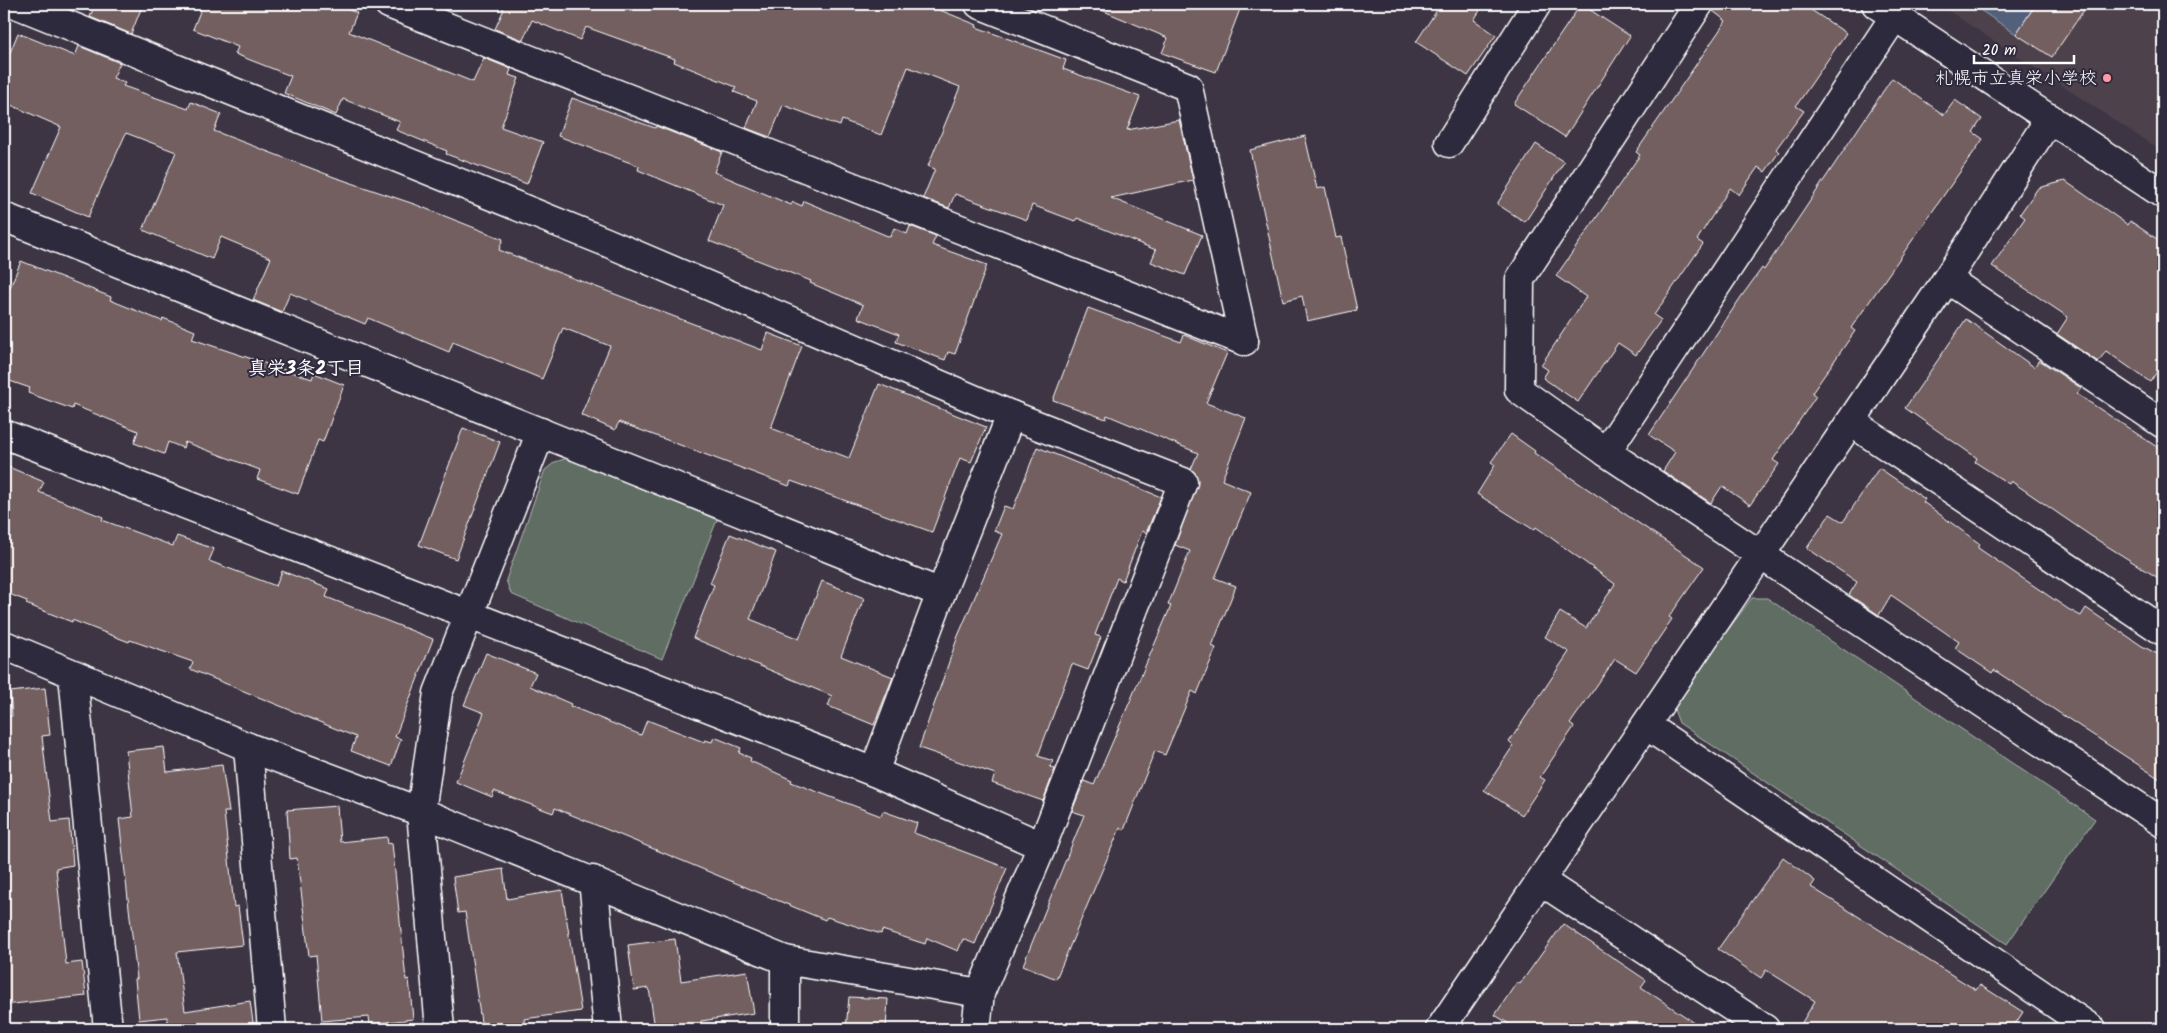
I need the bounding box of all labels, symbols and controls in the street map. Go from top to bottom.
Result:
scale bar [1974,32,2074,64]
text: 20 m [1982,39,2016,63]
place label: 札幌市立真栄小学校 [1935,65,2097,94]
marker: 札幌市立真栄小学校 [2101,72,2113,84]
district label: 真栄3条2丁目 [248,354,364,384]

